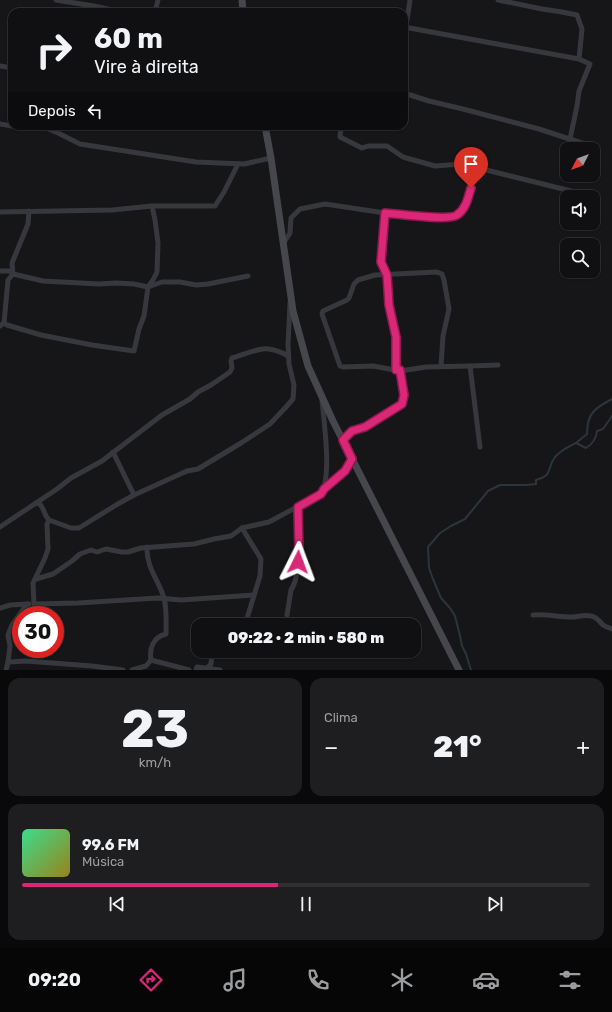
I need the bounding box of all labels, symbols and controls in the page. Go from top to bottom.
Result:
text: 60 m [94,22,163,55]
icon: right [28,24,80,76]
text: Vire à direita [94,56,199,78]
icon: left [84,100,106,122]
text: Depois [28,102,76,120]
north arrow [560,142,600,182]
map controls [560,142,600,278]
pin [454,147,488,188]
icon: arrive [460,153,482,175]
button: sound [560,190,600,230]
button: search [560,238,600,278]
position arrow [277,541,319,583]
speed limit sign: 30 [12,606,64,658]
text: 09:22 · 2 min · 580 m [228,629,384,647]
text: 23 [121,698,189,760]
text: Clima [324,710,358,725]
text: 21° [433,729,482,765]
text: − [324,734,338,761]
text: + [576,734,590,761]
text: km/h [139,755,171,770]
text: 99.6 FM [82,836,139,854]
text: Música [82,854,124,869]
icon: previous [106,893,128,915]
icon: pause [295,893,317,915]
icon: next [484,893,506,915]
icon: directions [137,966,165,994]
icon: music [221,966,249,994]
icon: phone [304,966,332,994]
icon: climate [388,966,416,994]
icon: car [472,966,500,994]
icon: filters [556,966,584,994]
text: 09:20 [28,969,81,991]

